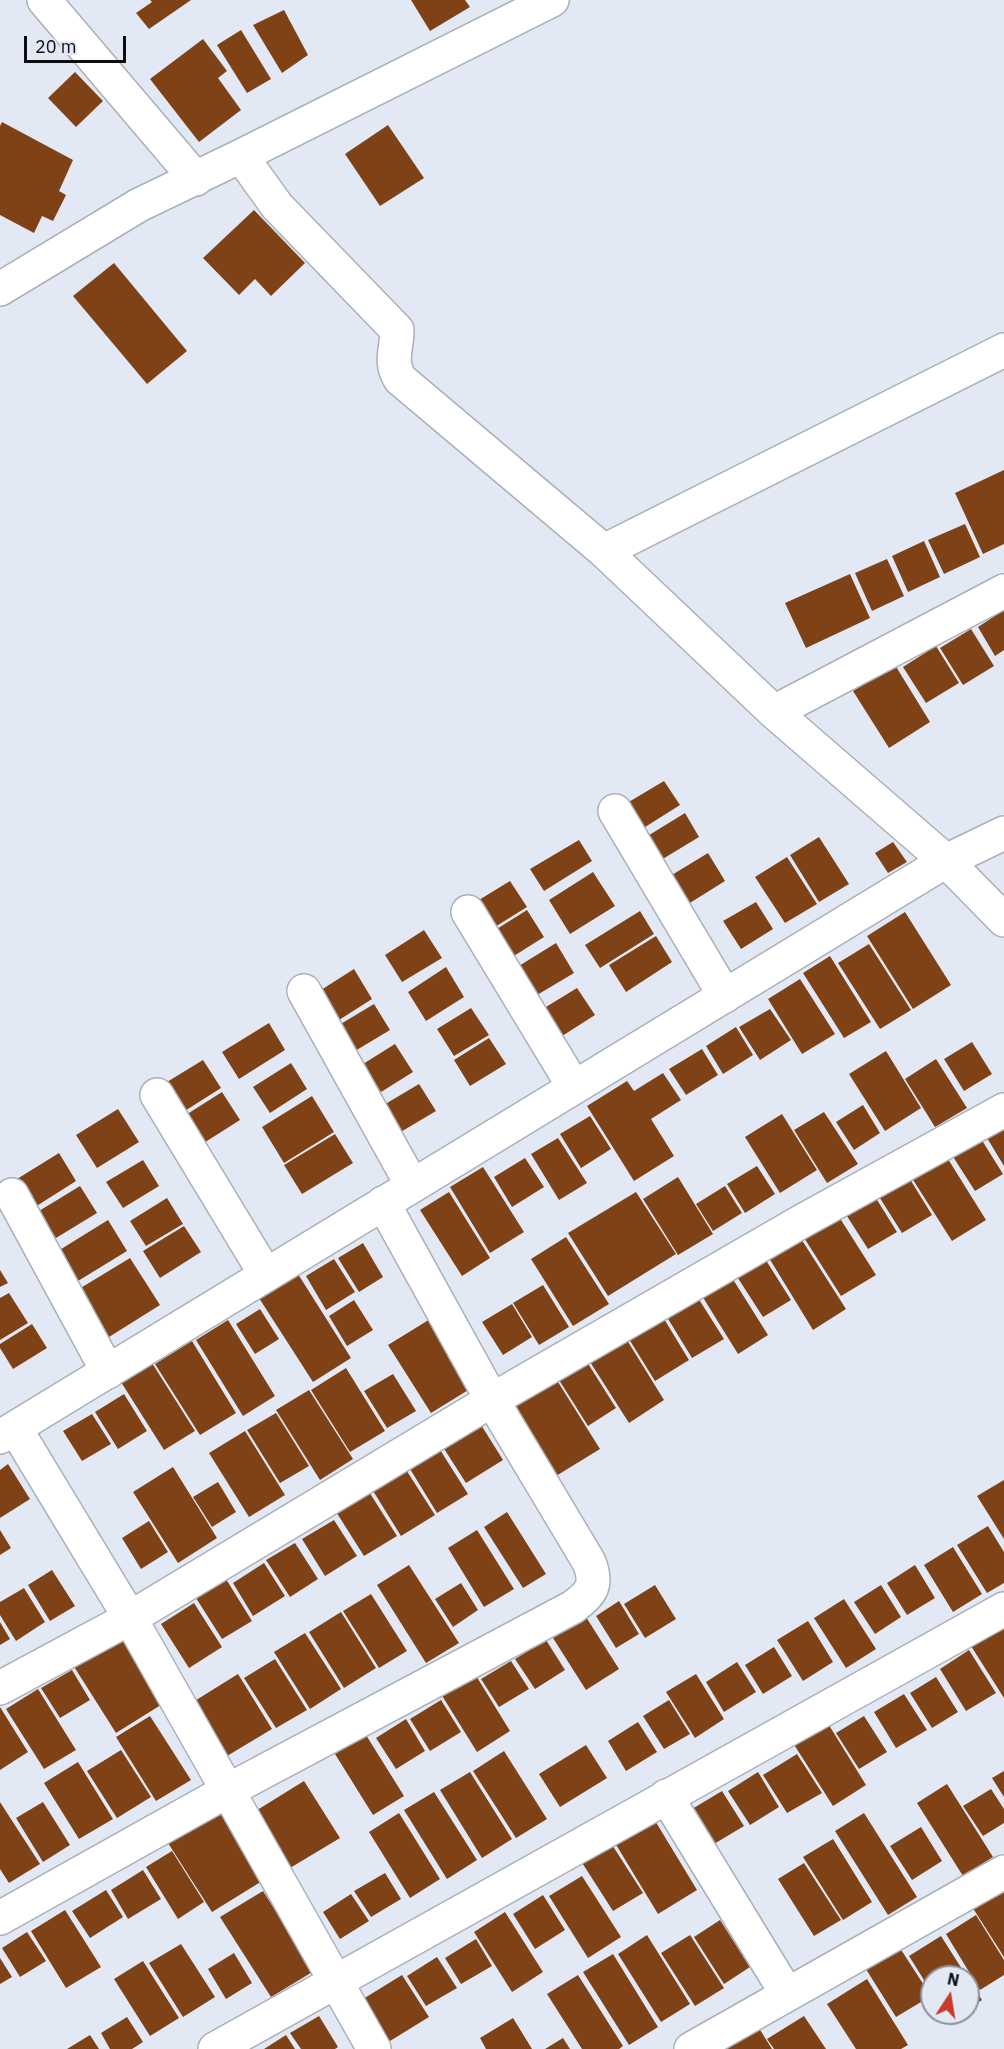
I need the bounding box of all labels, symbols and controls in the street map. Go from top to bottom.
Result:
scale bar [27,24,129,62]
text: 20 m [35,35,77,58]
north arrow [920,1965,980,2025]
text: N [946,1968,961,1990]

